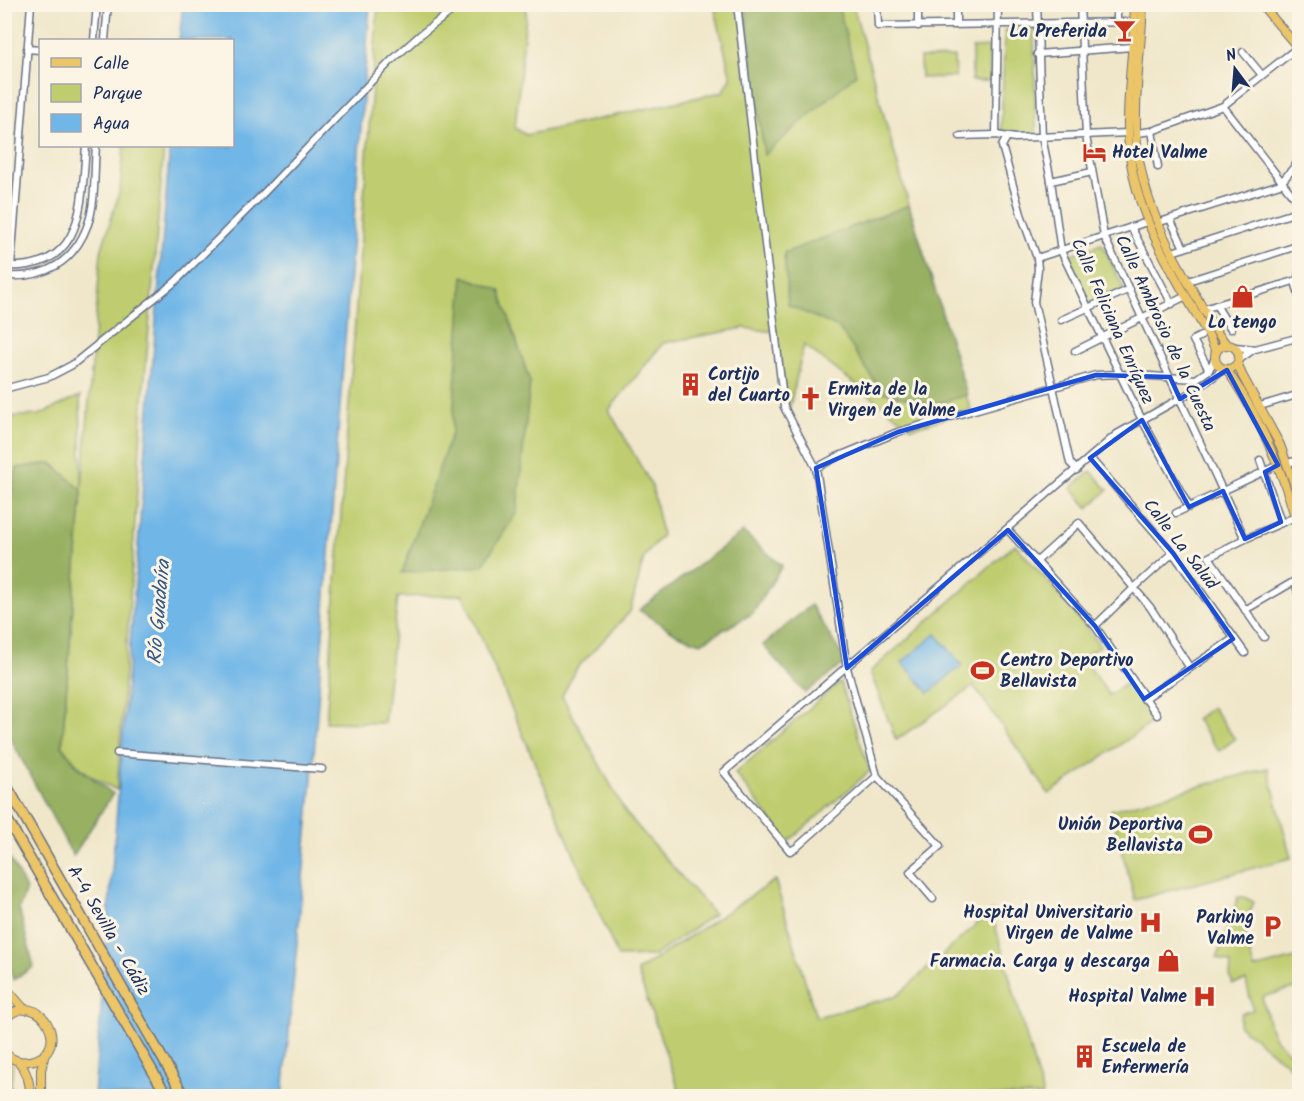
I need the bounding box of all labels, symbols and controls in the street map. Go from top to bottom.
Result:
place label: La Preferida [1009,18,1107,47]
bar icon: La Preferida [1112,18,1138,44]
legend [39,39,234,147]
north arrow [1205,39,1265,99]
text: N [1223,43,1240,69]
text: Calle [93,50,129,79]
text: Parque [93,80,142,109]
text: Agua [93,110,130,139]
hotel icon: Hotel Valme [1081,139,1107,165]
place label: Hotel Valme [1112,139,1208,168]
street label: Calle Ambrosio de la Cuesta [1106,230,1223,437]
street label: Calle Feliciana Enríquez [1062,234,1161,409]
shop icon: Lo tengo [1229,283,1255,309]
place label: Lo tengo [1208,309,1276,338]
place label: Cortijo del Cuarto [708,361,790,411]
building icon: Cortijo del Cuarto [677,371,703,397]
place label: Ermita de la Virgen de Valme [828,376,956,426]
church icon: Ermita de la Virgen de Valme [797,386,823,412]
street label: Calle La Salud [1135,493,1225,598]
water label: Río Guadaíra [139,557,181,666]
place label: Centro Deportivo Bellavista [1000,647,1133,697]
sports icon: Centro Deportivo Bellavista [969,657,995,683]
place label: Unión Deportiva Bellavista [1058,811,1183,861]
sports icon: Unión Deportiva Bellavista [1188,821,1214,847]
street label: A-4 Sevilla - Cádiz [59,860,157,1001]
place label: Hospital Universitario Virgen de Valme [963,899,1133,949]
place label: Parking Valme [1196,904,1254,954]
hospital icon: Hospital Universitario Virgen de Valme [1138,909,1164,935]
parking icon: Parking Valme [1259,914,1285,940]
place label: Farmacia. Carga y descarga [930,948,1150,977]
shop icon: Farmacia. Carga y descarga [1155,948,1181,974]
place label: Hospital Valme [1068,983,1187,1012]
hospital icon: Hospital Valme [1192,983,1218,1009]
place label: Escuela de Enfermería [1102,1033,1189,1083]
building icon: Escuela de Enfermería [1071,1043,1097,1069]

